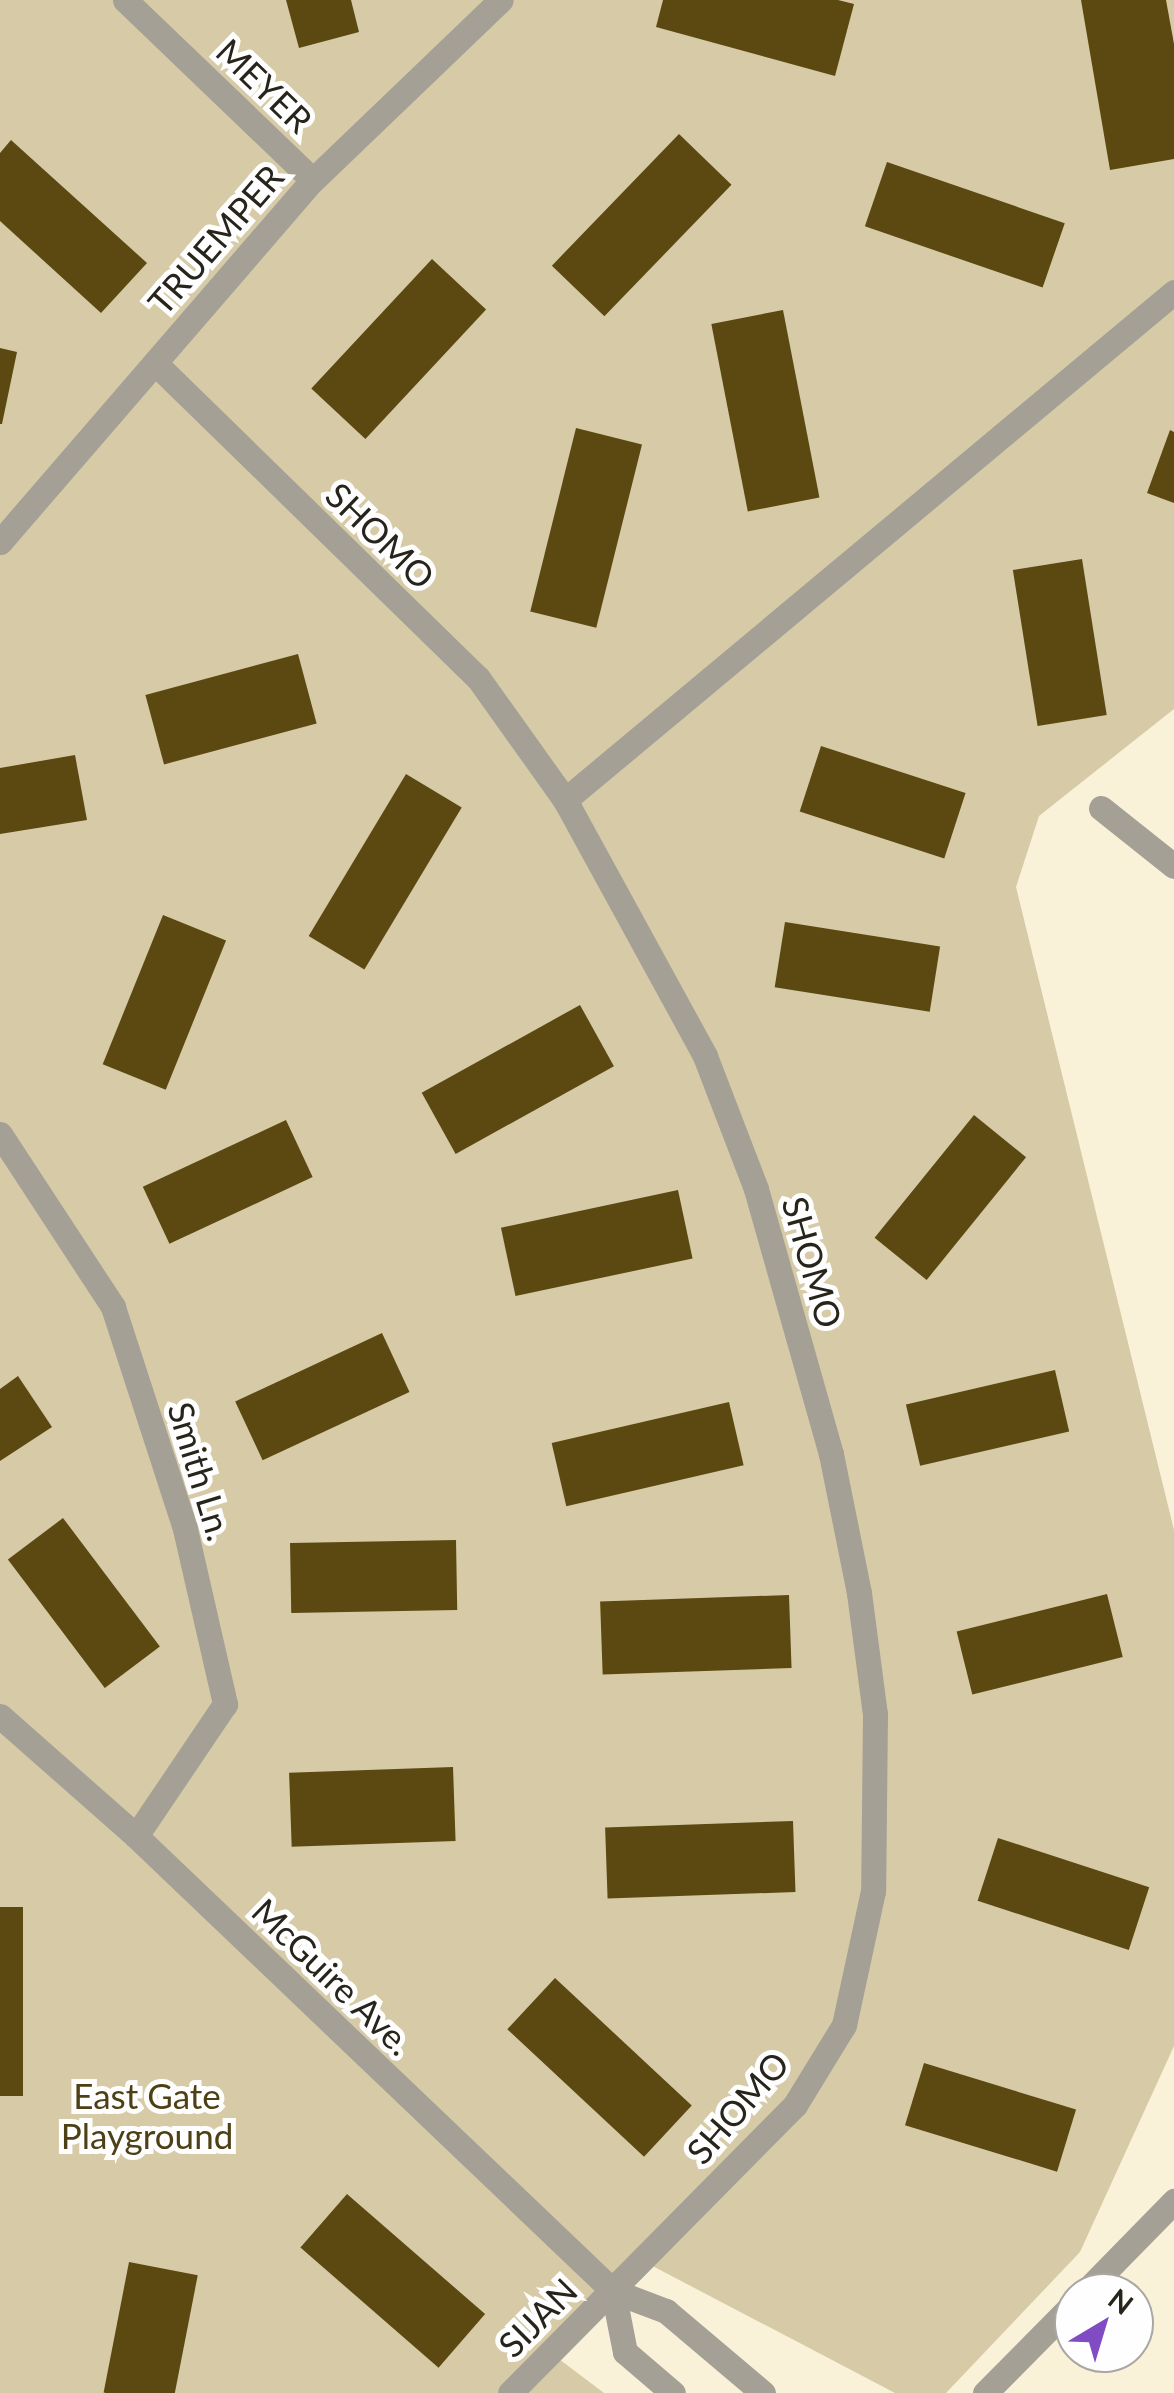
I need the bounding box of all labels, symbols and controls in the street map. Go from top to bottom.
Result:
street label: MEYER [208,29,322,141]
street label: TRUEMPER [139,156,291,322]
street label: SHOMO [318,473,444,597]
street label: SHOMO [774,1192,852,1332]
street label: Smith Ln. [160,1397,242,1545]
street label: McGuire Ave. [244,1889,422,2063]
street label: SHOMO [677,2043,797,2171]
park label: East Gate Playground [61,2074,233,2156]
street label: SIJAN [489,2269,585,2365]
north arrow [1054,2273,1154,2373]
text: N [1102,2281,1140,2321]

